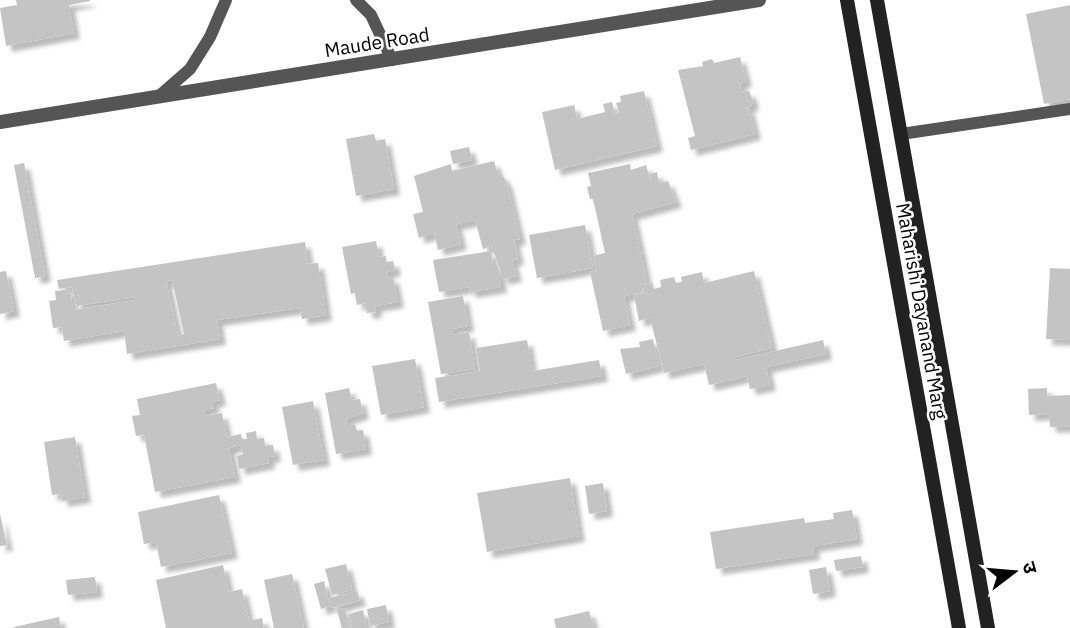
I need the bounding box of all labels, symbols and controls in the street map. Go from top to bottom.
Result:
street label: Maude Road [323,22,431,62]
street label: Maharishi Dayanand Marg [891,201,953,421]
north arrow [979,537,1049,607]
text: उ [1017,559,1044,577]

